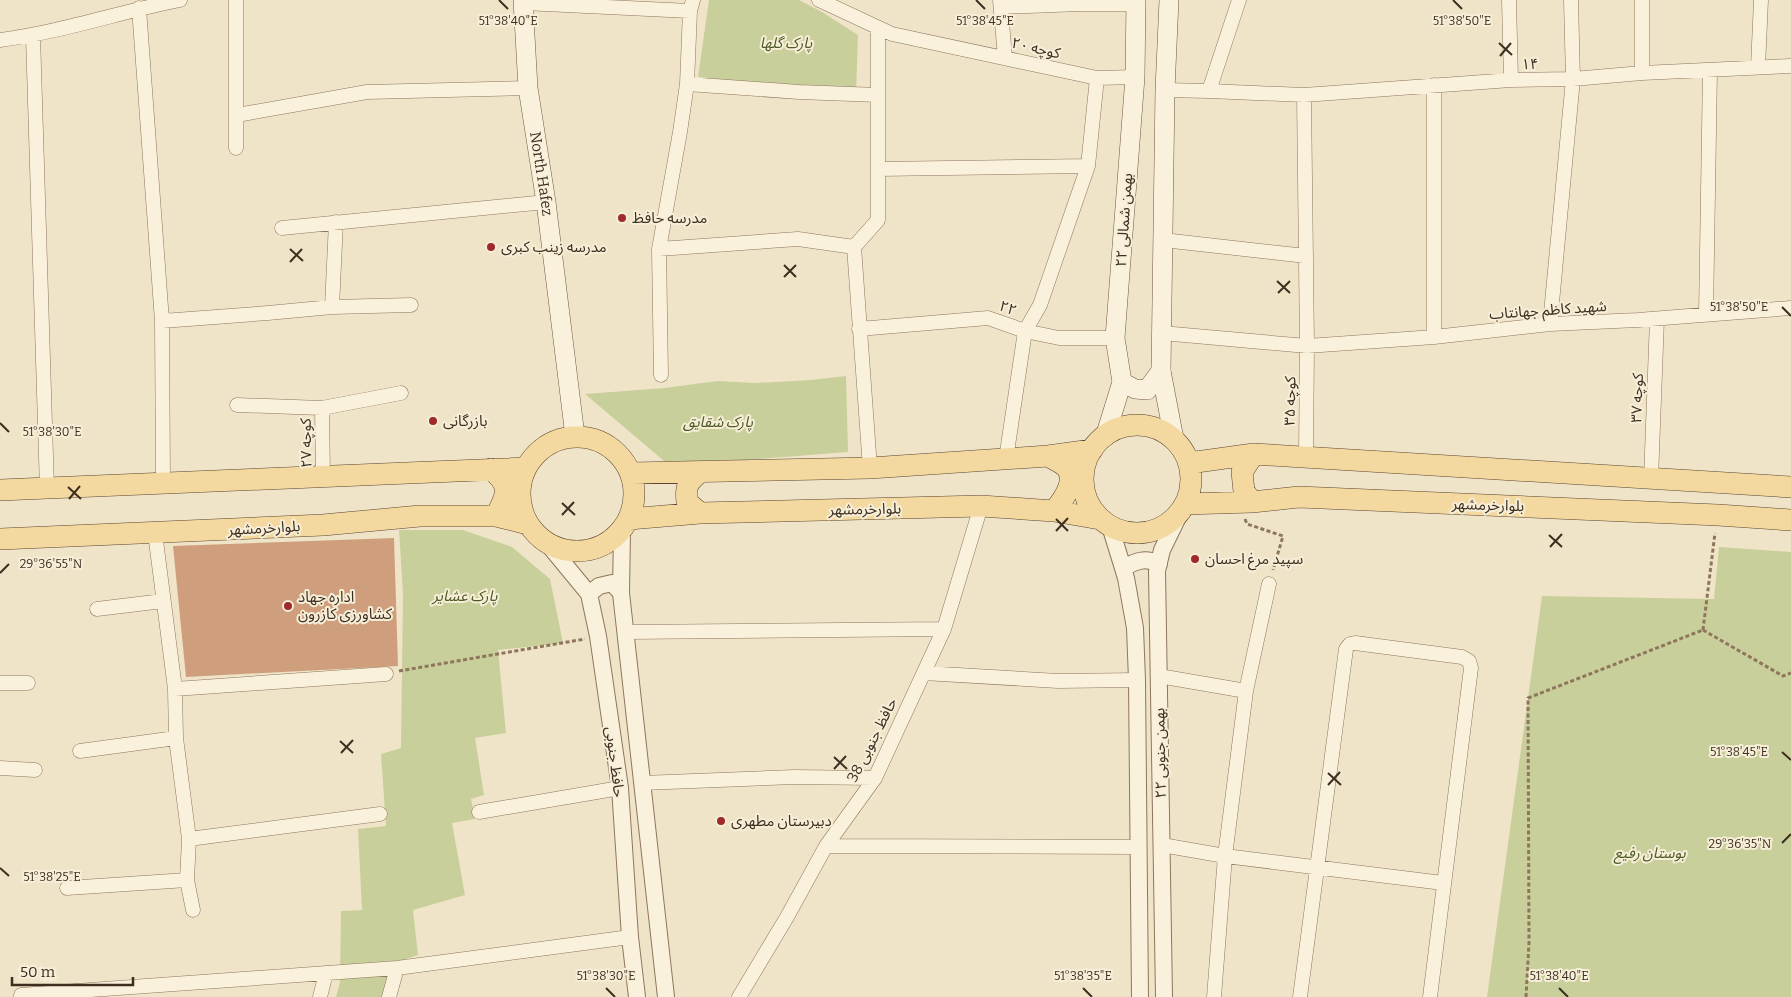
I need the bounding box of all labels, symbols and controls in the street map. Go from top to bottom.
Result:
text: 51°38'40"E [478,14,538,28]
text: 51°38'45"E [956,14,1014,28]
text: 51°38'50"E [1433,14,1491,28]
park label: پارک گلها [760,34,813,53]
street label: کوچه ۲۰ [1010,34,1063,64]
street label: ۱۴ [1521,55,1539,73]
street label: North Hafez [526,130,557,217]
street label: ۲۲ بهمن شمالی [1112,172,1136,268]
place label: مدرسه حافظ [632,209,707,227]
marker: مدرسه حافظ [616,212,628,224]
place label: مدرسه زینب کبری [501,238,607,256]
marker: مدرسه زینب کبری [485,241,497,253]
street label: ۲۲ [997,297,1019,319]
street label: شهید کاظم جهانتاب [1489,297,1608,325]
text: 51°38'50"E [1710,300,1768,314]
street label: کوچه ۳۷ [1627,372,1648,423]
street label: کوچه ۳۵ [1281,375,1300,426]
place label: بازرگانی [443,412,487,430]
park label: پارک شقایق [683,413,753,432]
marker: بازرگانی [427,415,439,427]
street label: کوچه ۲۷ [297,417,316,468]
text: 51°38'30"E [22,425,82,439]
street label: بلوارخرمشهر [1450,495,1525,515]
street label: بلوارخرمشهر [828,499,901,519]
street label: بلوارخرمشهر [226,517,301,539]
place label: سپید مرغ احسان [1205,550,1303,571]
marker: سپید مرغ احسان [1189,553,1201,565]
text: 29°36'55"N [20,557,83,571]
park label: پارک عشایر [432,587,498,606]
place label: اداره جهاد کشاورزی کازرون [298,588,393,623]
marker: اداره جهاد کشاورزی کازرون [282,600,294,612]
street label: حافظ جنوبی 38 [843,695,901,785]
street label: ۲۲ بهمن جنوبی [1150,708,1170,798]
street label: حافظ جنوبی [602,725,628,799]
text: 51°38'45"E [1710,745,1768,759]
place label: دبیرستان مطهری [731,812,832,830]
marker: دبیرستان مطهری [715,815,727,827]
text: 29°36'35"N [1709,837,1772,851]
park label: بوستان رفیع [1613,844,1687,864]
text: 51°38'25"E [23,870,81,884]
scale bar [12,954,134,986]
text: 50 m [20,963,56,981]
text: 51°38'30"E [576,969,636,983]
text: 51°38'35"E [1054,969,1112,983]
text: 51°38'40"E [1529,969,1589,983]

